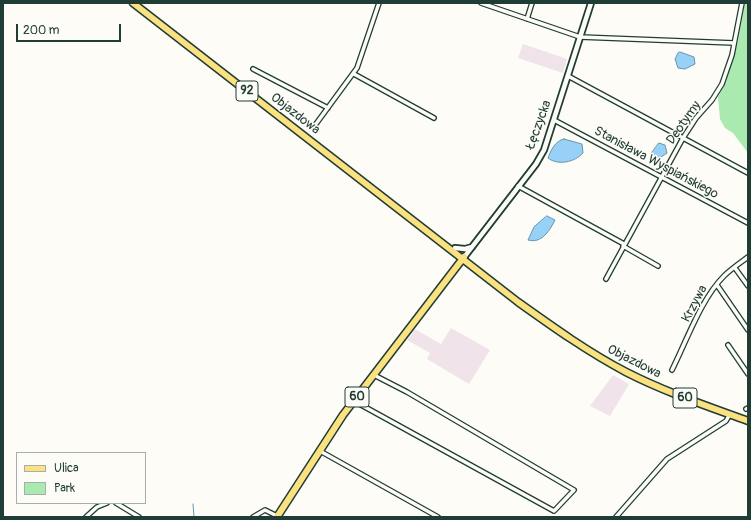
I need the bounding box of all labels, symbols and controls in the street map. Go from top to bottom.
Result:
scale bar [18,16,123,42]
text: 200 m [23,23,59,38]
road number: 92 [236,81,258,101]
street label: Objazdowa [267,90,323,138]
street label: Łęczycka [523,98,555,152]
street label: Deotymy [663,98,705,148]
street label: Stanisława Wyspiańskiego [591,124,721,202]
street label: Krzywa [679,283,711,325]
street label: Objazdowa [605,342,663,382]
road number: 60 [345,387,369,407]
road number: 60 [673,388,697,408]
legend [16,452,146,504]
text: Ulica [54,461,79,476]
text: Park [54,481,75,496]

